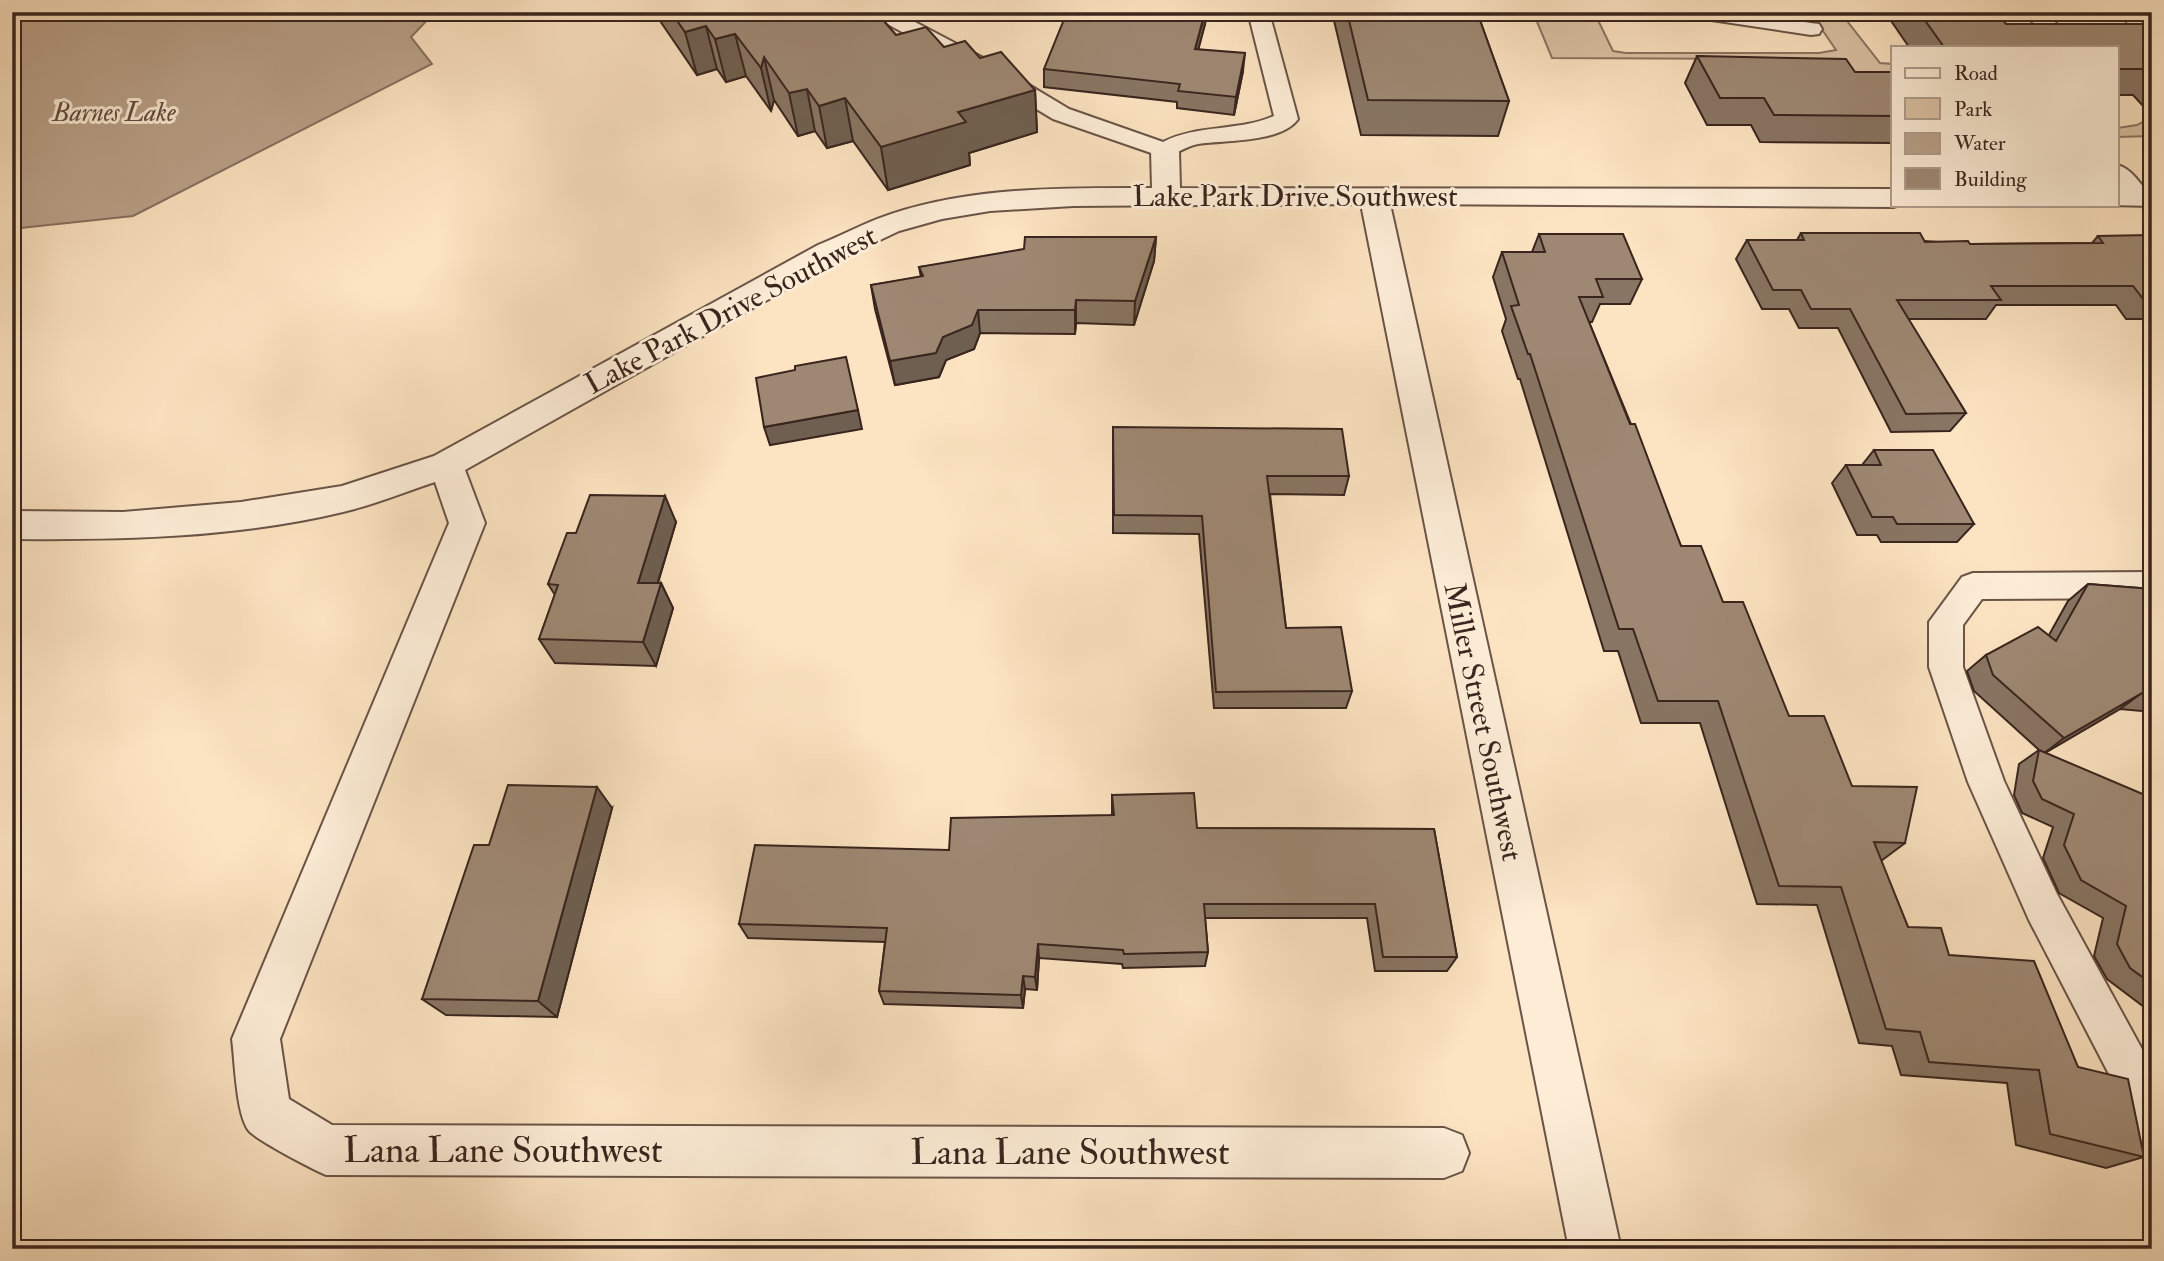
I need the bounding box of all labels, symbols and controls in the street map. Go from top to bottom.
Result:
legend [1891,46,2118,206]
text: Road [1954,60,1999,87]
text: Park [1954,96,1992,123]
water label: Barnes Lake [50,97,176,129]
text: Water [1953,130,2006,157]
text: Building [1954,166,2027,193]
street label: Lake Park Drive Southwest [1132,178,1458,215]
street label: Lake Park Drive Southwest [579,217,884,403]
street label: Miller Street Southwest [1435,580,1531,865]
street label: Lana Lane Southwest [343,1127,663,1174]
street label: Lana Lane Southwest [910,1129,1230,1176]

